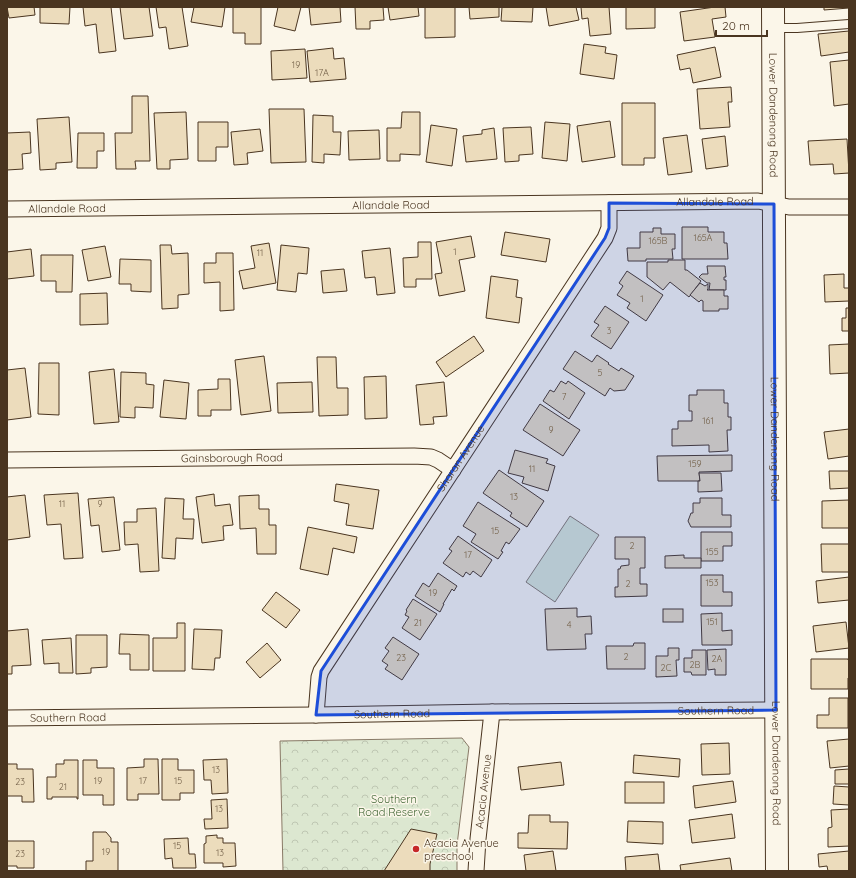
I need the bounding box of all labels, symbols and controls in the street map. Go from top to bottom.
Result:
scale bar [716,12,767,38]
text: 20 m [722,18,750,33]
street label: Lower Dandenong Road [766,53,781,177]
house number: 19 [292,59,300,70]
house number: 17A [315,67,329,78]
street label: Allandale Road [676,194,754,209]
street label: Allandale Road [352,197,430,212]
street label: Allandale Road [28,201,106,216]
house number: 165A [694,232,713,243]
house number: 165B [649,235,668,246]
house number: 1 [453,246,457,257]
house number: 11 [257,247,263,258]
house number: 1 [640,293,644,304]
house number: 3 [607,325,612,336]
house number: 5 [598,367,603,378]
street label: Lower Dandenong Road [768,377,782,501]
house number: 7 [562,391,567,402]
house number: 161 [702,415,714,426]
street label: Sharan Avenue [434,422,488,494]
house number: 9 [548,424,554,435]
street label: Gainsborough Road [181,450,283,465]
house number: 159 [688,458,702,469]
house number: 11 [529,463,535,474]
house number: 13 [510,491,518,502]
house number: 11 [59,498,65,509]
house number: 9 [97,498,103,509]
house number: 15 [491,525,499,536]
house number: 2 [630,540,635,551]
house number: 155 [705,546,719,557]
house number: 17 [464,549,472,560]
house number: 153 [706,577,719,588]
house number: 2 [626,578,631,589]
house number: 19 [429,587,437,598]
house number: 151 [706,616,718,627]
house number: 21 [414,617,422,628]
house number: 4 [567,619,572,630]
house number: 2 [624,651,629,662]
house number: 23 [396,652,406,663]
house number: 2A [712,653,723,664]
house number: 2B [690,659,701,670]
house number: 2C [661,662,672,673]
street label: Lower Dandenong Road [769,701,784,825]
street label: Southern Road [678,703,754,718]
street label: Southern Road [354,706,430,721]
street label: Southern Road [30,710,106,725]
street label: Acacia Avenue [472,753,494,829]
house number: 13 [212,764,220,775]
house number: 19 [94,775,102,786]
house number: 17 [139,775,147,786]
house number: 15 [174,775,182,786]
house number: 23 [15,776,25,787]
house number: 21 [59,781,67,792]
park label: Southern Road Reserve [358,792,430,819]
house number: 13 [215,803,223,814]
place label: Acacia Avenue preschool [424,836,499,863]
house number: 15 [173,840,181,851]
marker: Acacia Avenue preschool [411,844,421,854]
house number: 19 [102,846,110,857]
house number: 13 [216,847,224,858]
house number: 23 [15,848,25,859]

